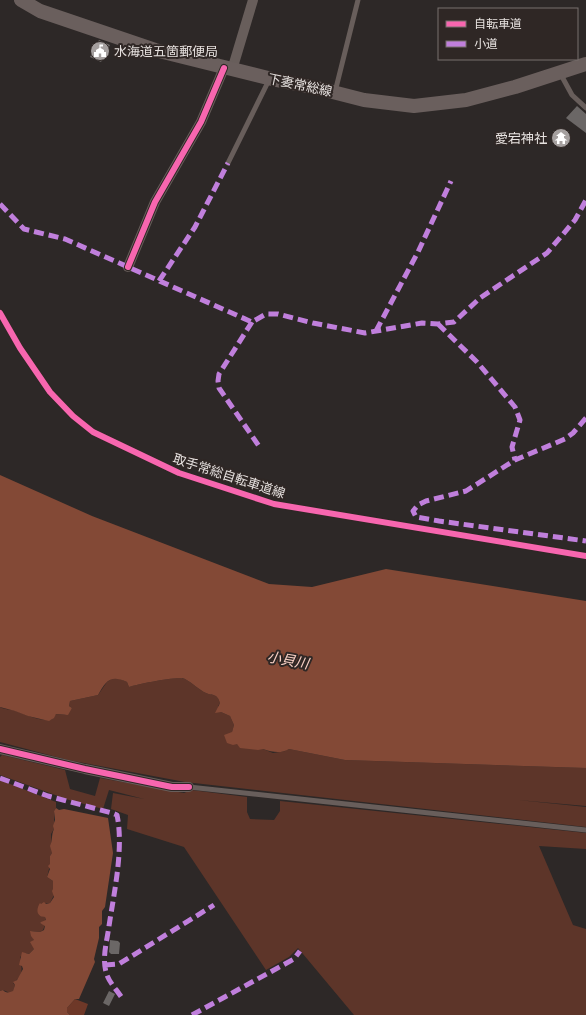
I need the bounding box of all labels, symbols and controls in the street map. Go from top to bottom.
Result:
legend [438,8,578,60]
text: 自転車道 [474,17,522,31]
text: 小道 [474,37,498,51]
public building icon: 水海道五箇郵便局 [89,40,111,62]
place label: 水海道五箇郵便局 [114,44,218,59]
street label: 下妻常総線 [267,71,333,99]
temple icon: 愛宕神社 [550,127,572,149]
place label: 愛宕神社 [495,131,547,146]
street label: 取手常総自転車道線 [171,451,287,501]
water label: 小貝川 [266,648,312,672]

